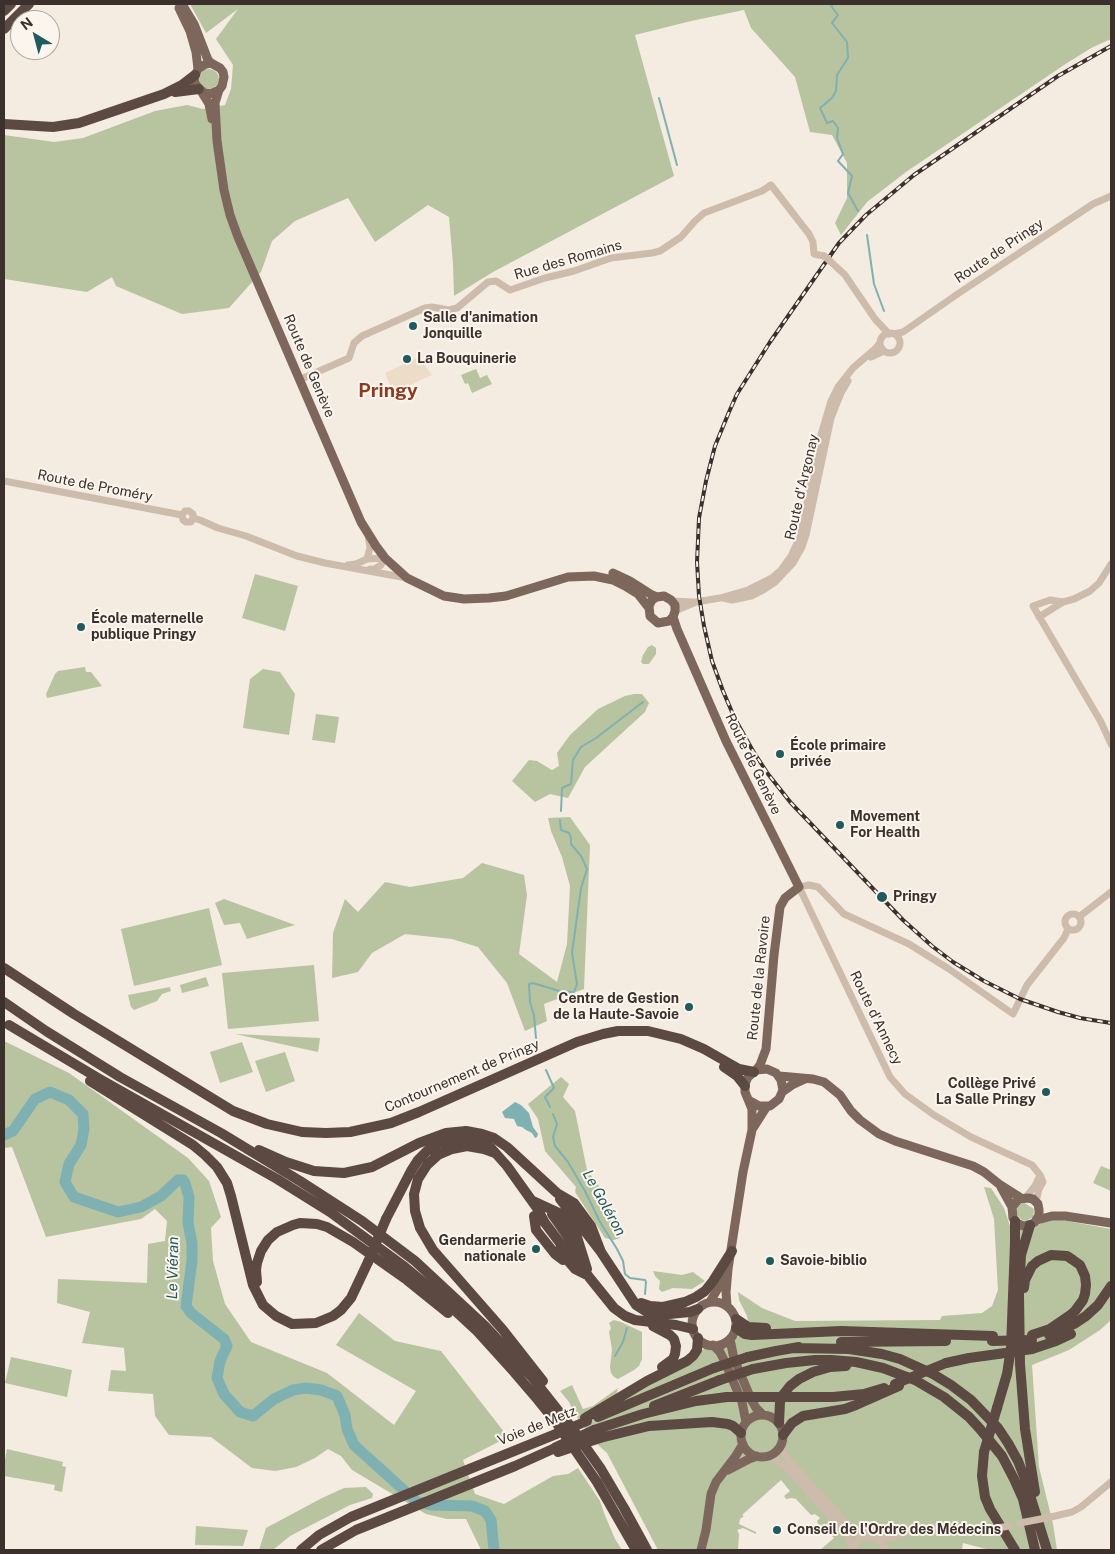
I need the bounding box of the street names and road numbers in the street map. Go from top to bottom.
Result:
street label: Route de Pringy [951,215,1047,287]
street label: Rue des Romains [512,237,624,283]
street label: Route de Genève [280,312,338,420]
street label: Route d'Argonay [782,432,822,542]
street label: Route de Proméry [36,467,154,505]
street label: Route de Genève [721,711,785,817]
street label: Route de la Ravoire [744,915,774,1041]
street label: Route d'Annecy [846,968,906,1068]
street label: Contournement de Pringy [382,1036,542,1116]
street label: Voie de Metz [495,1403,579,1449]

